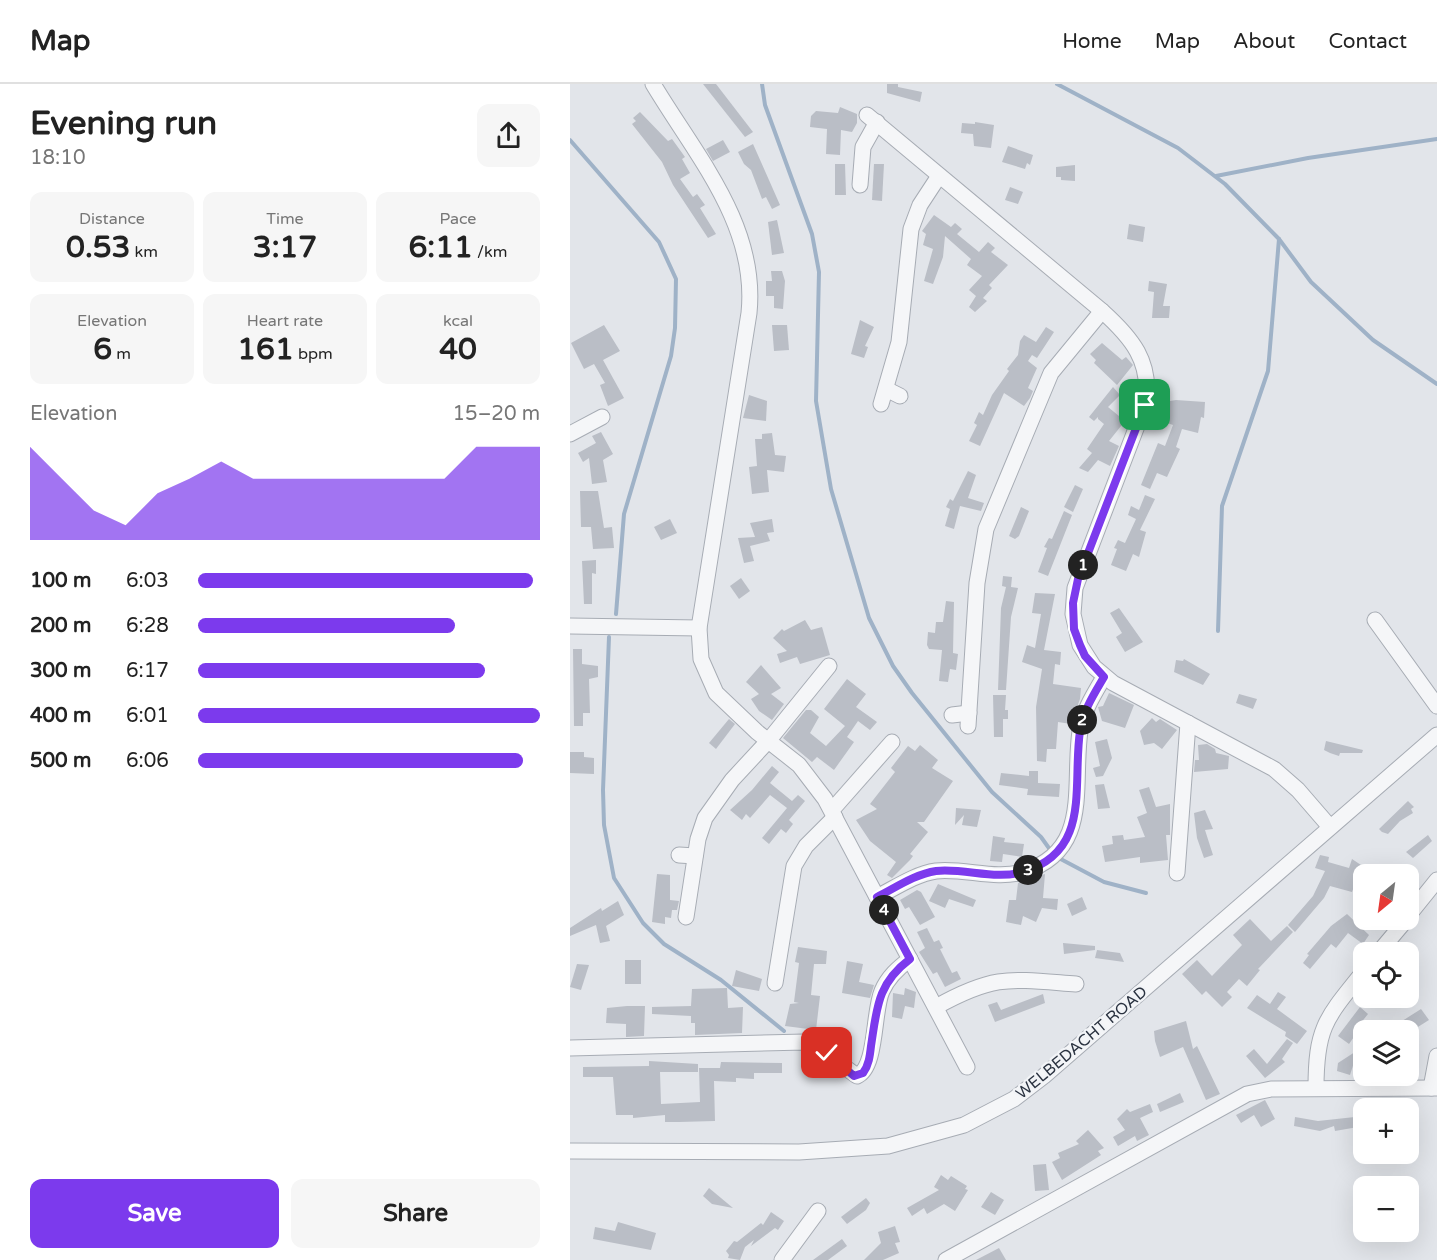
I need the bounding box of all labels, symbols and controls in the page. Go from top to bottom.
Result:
text: Map [30,24,90,58]
text: Home [1062,29,1122,54]
text: Map [1155,29,1200,54]
text: About [1233,29,1295,54]
text: Contact [1328,29,1407,54]
text: Evening run [30,104,217,143]
button: share [477,104,540,167]
text: 18:10 [30,146,85,170]
text: Distance [79,209,145,229]
text: Time [266,209,304,229]
text: Pace [440,209,476,229]
text: 0.53 [66,229,130,266]
text: 3:17 [253,229,317,266]
text: 6:11 [409,229,473,266]
text: km [130,242,158,262]
text: /km [473,242,507,262]
text: Elevation [77,311,147,331]
text: Heart rate [247,311,323,331]
text: kcal [443,311,473,331]
text: 6 [93,331,112,368]
text: 161 [237,331,294,368]
text: 40 [439,331,477,368]
text: m [112,344,131,364]
text: bpm [294,344,333,364]
pin [1119,379,1170,430]
icon: arrive [1128,388,1161,421]
text: Elevation [30,402,117,426]
text: 15–20 m [453,402,540,426]
pin: 1 [1068,550,1098,580]
text: 1 [1078,555,1088,575]
text: 100 m [30,569,91,593]
text: 6:03 [126,569,169,593]
text: 200 m [30,614,91,638]
text: 6:28 [126,614,169,638]
text: 300 m [30,659,91,683]
text: 6:17 [126,659,169,683]
text: 400 m [30,704,91,728]
text: 6:01 [126,704,169,728]
pin: 2 [1067,705,1097,735]
text: 2 [1077,710,1087,730]
text: 500 m [30,749,91,773]
text: 6:06 [126,749,169,773]
pin: 3 [1013,855,1043,885]
text: 3 [1023,860,1033,880]
north arrow [1353,864,1419,930]
map controls [1353,864,1419,1242]
pin: 4 [869,895,899,925]
text: 4 [879,900,889,920]
button: locate [1353,942,1419,1008]
street label: WELBEDACHT ROAD [1012,982,1151,1104]
button: layers [1353,1020,1419,1086]
pin [801,1027,852,1078]
icon: check [810,1036,843,1069]
button: + [1353,1098,1419,1164]
button: − [1353,1176,1419,1242]
button: Save [30,1179,279,1248]
button: Share [291,1179,540,1248]

